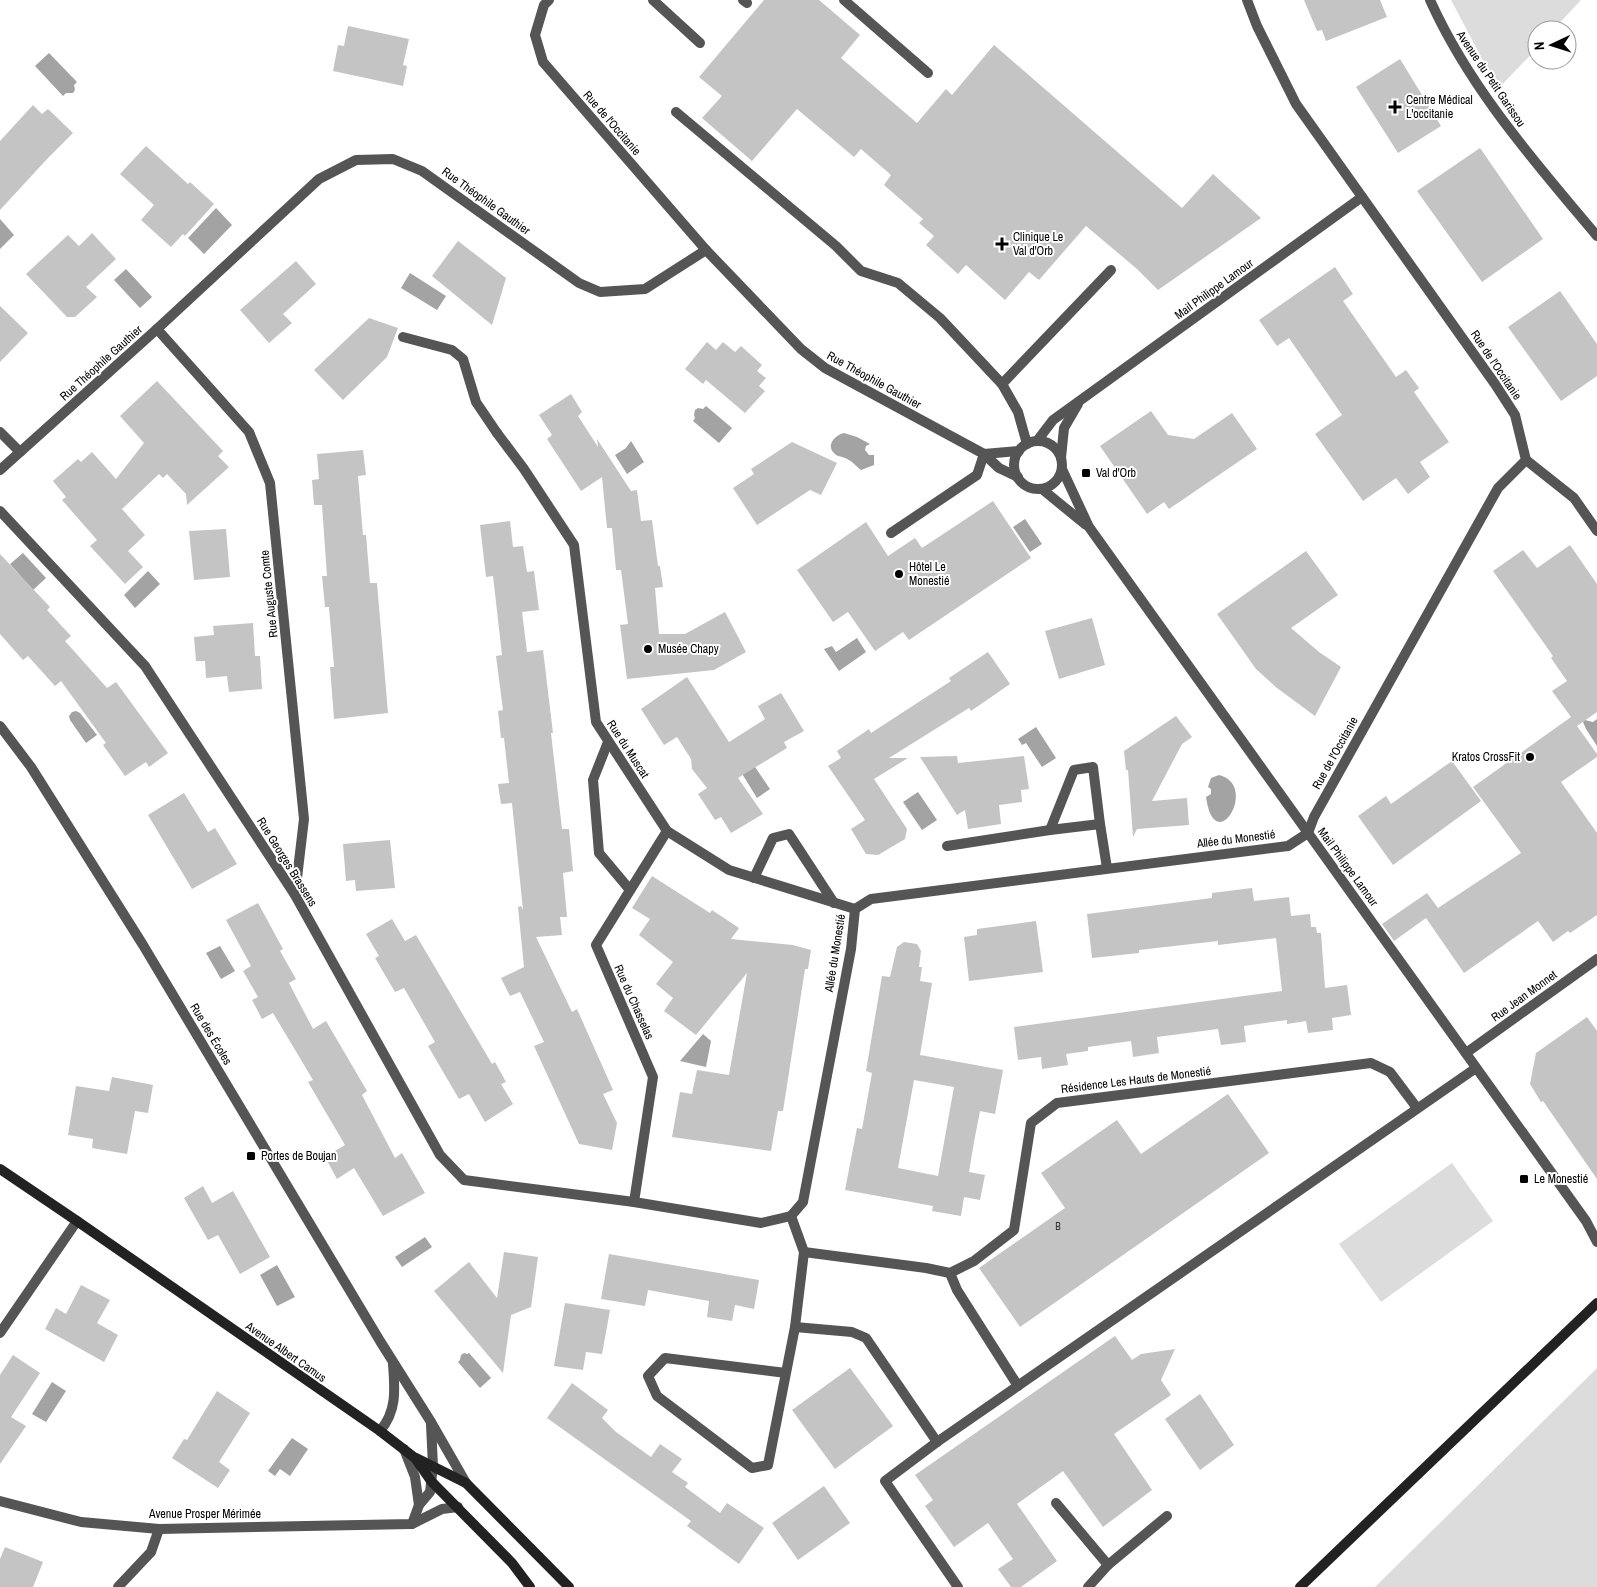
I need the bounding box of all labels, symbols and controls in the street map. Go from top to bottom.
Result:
north arrow [1527,20,1577,70]
street label: Avenue du Petit Garissou [1452,27,1529,130]
text: N [1530,41,1548,51]
street label: Rue de l'Occitanie [580,87,644,159]
place label: Centre Médical L'occitanie [1406,92,1473,122]
marker: Centre Médical L'occitanie [1388,100,1402,114]
street label: Rue Théophile Gauthier [439,164,534,239]
place label: Clinique Le Val d'Orb [1013,229,1063,259]
marker: Clinique Le Val d'Orb [995,237,1009,251]
street label: Mail Philippe Lamour [1171,255,1257,323]
street label: Rue Théophile Gauthier [56,321,146,404]
street label: Rue de l'Occitanie [1467,327,1525,403]
street label: Rue Théophile Gauthier [824,347,925,413]
place label: Val d'Orb [1096,465,1136,481]
marker: Val d'Orb [1080,467,1092,479]
street label: Rue Auguste Comte [256,549,282,639]
place label: Hôtel Le Monestié [909,559,949,589]
marker: Hôtel Le Monestié [893,568,905,580]
place label: Musée Chapy [658,641,719,657]
marker: Musée Chapy [642,643,654,655]
street label: Rue de l'Occitanie [1308,714,1362,792]
street label: Rue du Muscat [603,717,653,781]
place label: Kratos CrossFit [1452,749,1520,765]
marker: Kratos CrossFit [1524,751,1536,763]
street label: Rue Georges Brassens [253,814,321,910]
street label: Mail Philippe Lamour [1314,824,1382,910]
street label: Allée du Monestié [1195,826,1276,852]
street label: Allée du Monestié [821,913,849,994]
street label: Rue du Chasselas [610,962,658,1042]
street label: Rue Jean Monnet [1488,967,1560,1025]
street label: Rue des Écoles [186,1000,236,1068]
street label: Résidence Les Hauts de Monestié [1060,1063,1212,1097]
place label: Portes de Boujan [261,1148,337,1164]
marker: Portes de Boujan [245,1150,257,1162]
place label: Le Monestié [1534,1171,1588,1187]
marker: Le Monestié [1518,1173,1530,1185]
house number: B [1055,1220,1061,1233]
street label: Avenue Albert Camus [242,1318,330,1386]
street label: Avenue Prosper Mérimée [148,1506,261,1522]

